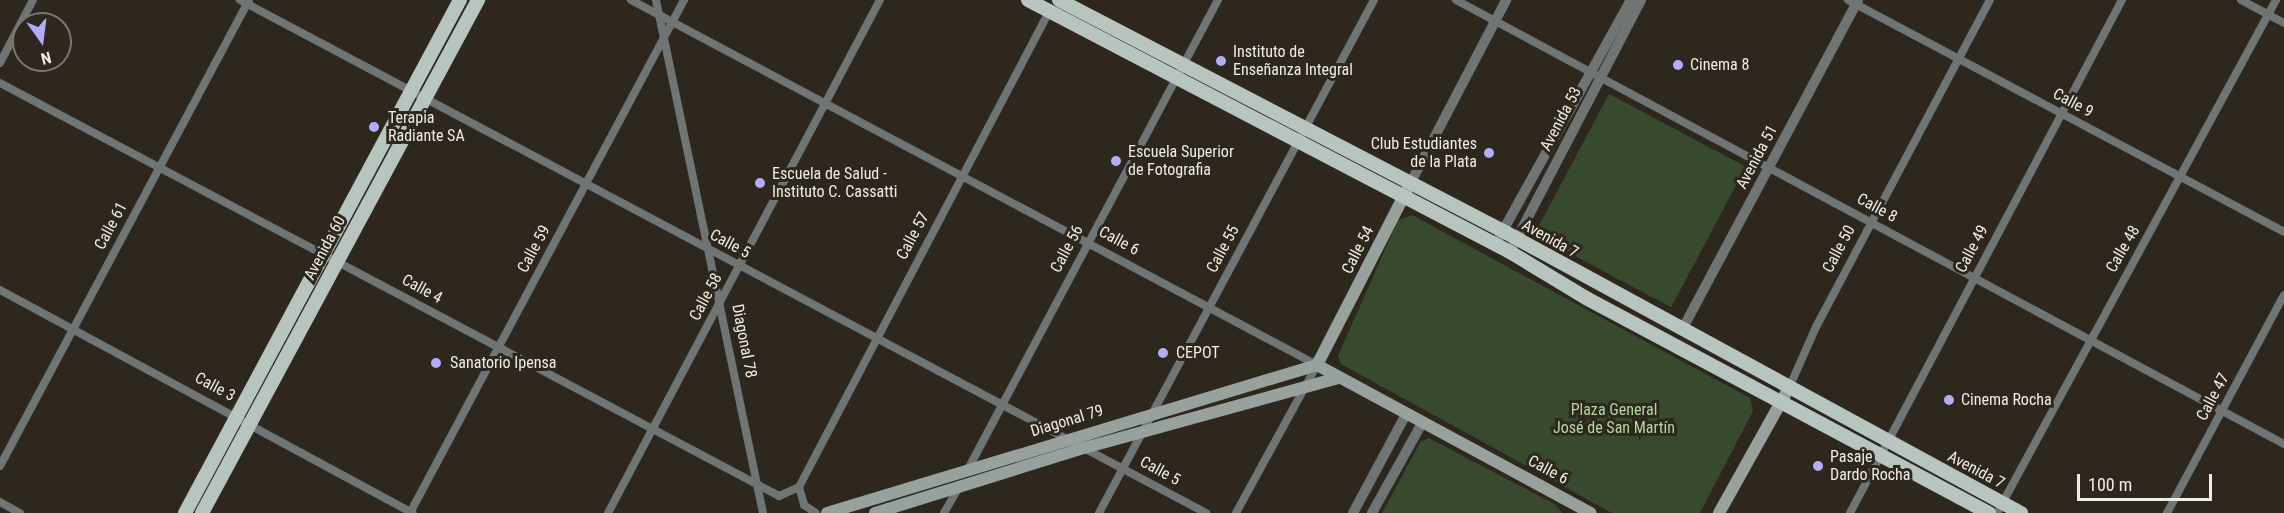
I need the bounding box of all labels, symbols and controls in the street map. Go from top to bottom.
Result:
north arrow [12,12,72,72]
place label: Instituto de Enseñanza Integral [1233,42,1353,80]
text: N [39,48,53,68]
marker: Instituto de Enseñanza Integral [1214,54,1228,68]
place label: Cinema 8 [1690,55,1749,75]
marker: Cinema 8 [1671,58,1685,72]
street label: Avenida 53 [1536,84,1586,154]
street label: Calle 9 [2049,84,2097,122]
place label: Terapia Radiante SA [388,108,465,146]
marker: Terapia Radiante SA [365,118,383,136]
street label: Avenida 51 [1732,122,1782,192]
place label: Club Estudiantes de la Plata [1371,134,1477,172]
place label: Escuela Superior de Fotografia [1128,142,1234,180]
marker: Club Estudiantes de la Plata [1482,146,1496,160]
marker: Escuela Superior de Fotografia [1109,154,1123,168]
place label: Escuela de Salud - Instituto C. Cassatti [772,164,897,202]
marker: Escuela de Salud - Instituto C. Cassatti [753,176,767,190]
street label: Calle 8 [1853,189,1901,227]
street label: Calle 61 [91,199,131,253]
street label: Calle 57 [893,209,933,263]
street label: Avenida 60 [300,213,350,283]
street label: Avenida 7 [1518,216,1582,262]
street label: Calle 59 [514,222,554,276]
street label: Calle 56 [1047,222,1087,276]
street label: Calle 6 [1095,222,1143,260]
street label: Calle 55 [1203,222,1243,276]
street label: Calle 50 [1819,222,1859,276]
street label: Calle 49 [1952,222,1992,276]
street label: Calle 48 [2102,222,2144,276]
street label: Calle 54 [1338,223,1378,277]
street label: Calle 5 [706,225,754,263]
street label: Calle 4 [398,270,446,308]
street label: Calle 58 [686,270,726,324]
street label: Diagonal 78 [727,302,761,380]
place label: CEPOT [1176,343,1220,363]
marker: CEPOT [1154,344,1172,362]
place label: Sanatorio Ipensa [450,353,556,373]
marker: Sanatorio Ipensa [427,354,445,372]
street label: Calle 3 [191,368,239,406]
street label: Calle 47 [2193,370,2233,424]
place label: Cinema Rocha [1961,390,2052,410]
marker: Cinema Rocha [1942,393,1956,407]
park label: Plaza General José de San Martín [1553,400,1675,438]
street label: Diagonal 79 [1028,401,1106,441]
place label: Pasaje Dardo Rocha [1830,447,1910,485]
street label: Avenida 7 [1944,447,2008,493]
street label: Calle 6 [1524,451,1572,489]
street label: Calle 5 [1136,452,1184,490]
marker: Pasaje Dardo Rocha [1811,459,1825,473]
scale bar [2080,462,2215,500]
text: 100 m [2088,474,2132,495]

